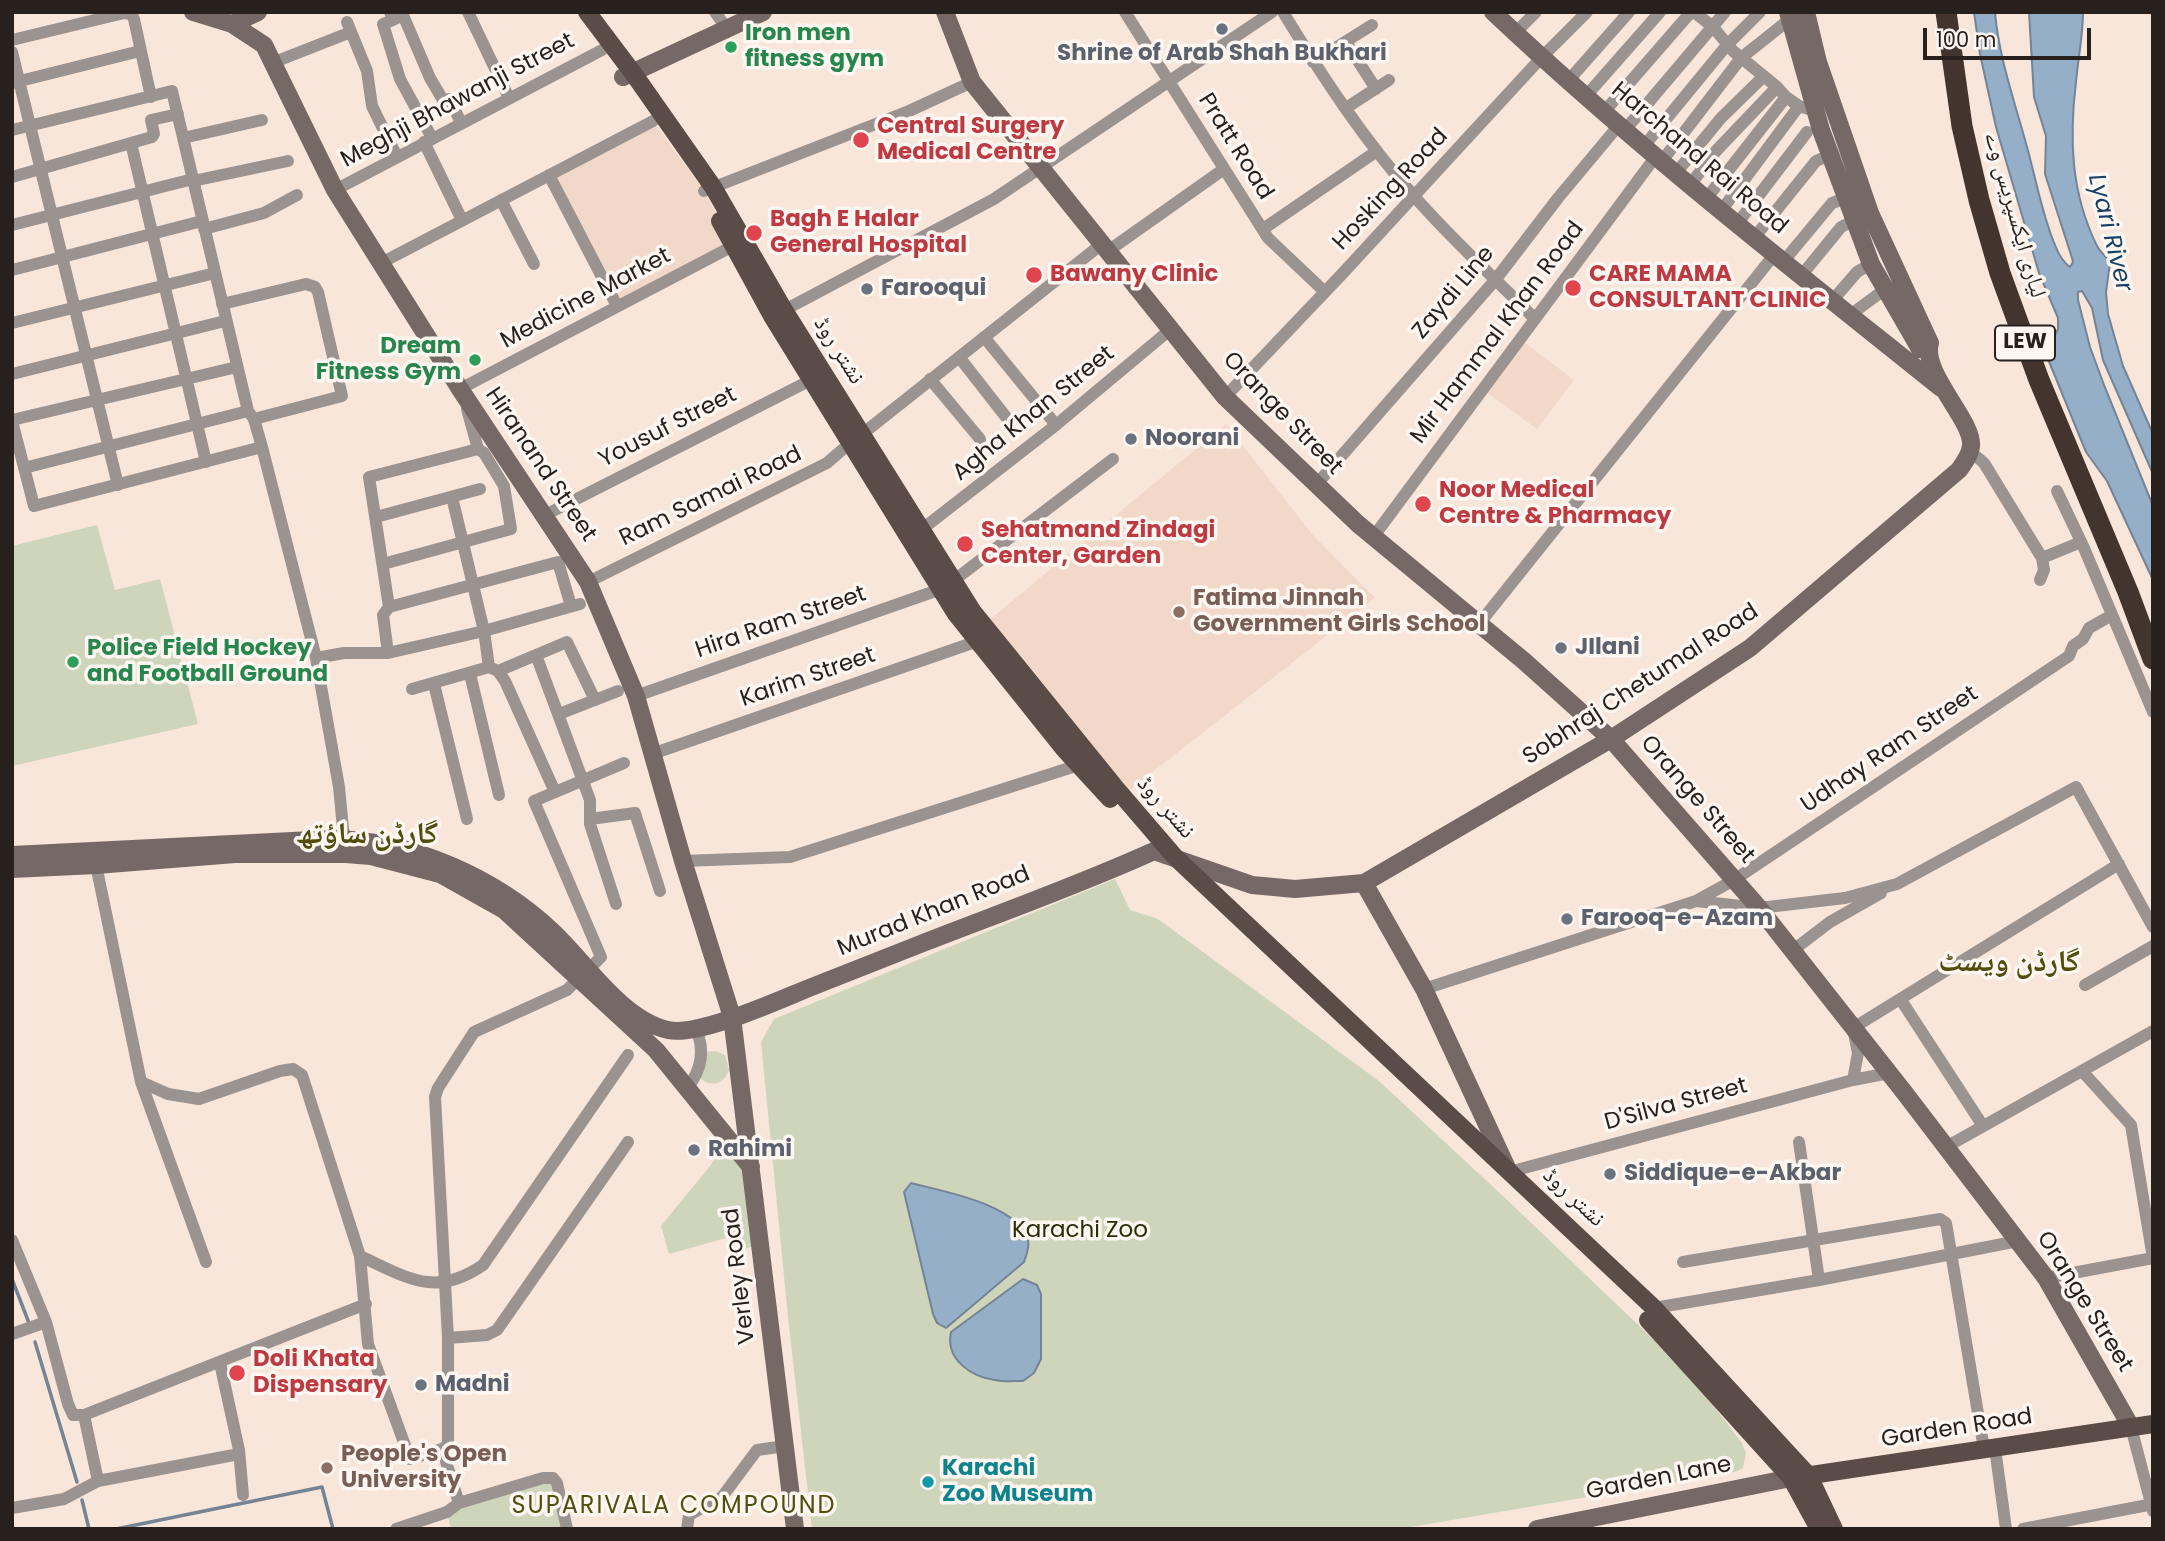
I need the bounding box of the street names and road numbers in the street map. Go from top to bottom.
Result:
street label: Meghji Bhawanji Street [337,28,579,174]
street label: Harchand Rai Road [1605,77,1793,241]
street label: Pratt Road [1191,89,1279,205]
street label: Hosking Road [1328,123,1454,257]
street label: لیاری ایکسپریس وے [1977,129,2051,301]
street label: Mir Hammal Khan Road [1405,216,1591,450]
street label: Zaydi Line [1407,241,1501,345]
street label: Medicine Market [496,243,676,355]
street label: نشتر روڈ [807,312,869,390]
road number: LEW [1995,326,2055,360]
street label: Agha Khan Street [948,340,1120,488]
street label: Orange Street [1216,347,1348,481]
street label: Yousuf Street [595,382,741,474]
street label: Hiranand Street [478,383,602,547]
street label: Ram Samai Road [615,441,807,553]
street label: Hira Ram Street [692,581,870,665]
street label: Sobhraj Chetumal Road [1518,599,1764,771]
street label: Karim Street [737,642,879,714]
street label: Udhay Ram Street [1796,681,1984,819]
street label: Orange Street [1634,730,1760,870]
street label: نشتر روڈ [1130,771,1200,845]
street label: Murad Khan Road [834,861,1034,963]
street label: D'Silva Street [1602,1073,1750,1137]
street label: نشتر روڈ [1536,1163,1610,1233]
street label: Verley Road [718,1206,762,1346]
street label: Orange Street [2030,1227,2138,1377]
street label: Garden Road [1880,1403,2034,1455]
street label: Garden Lane [1584,1451,1734,1507]

